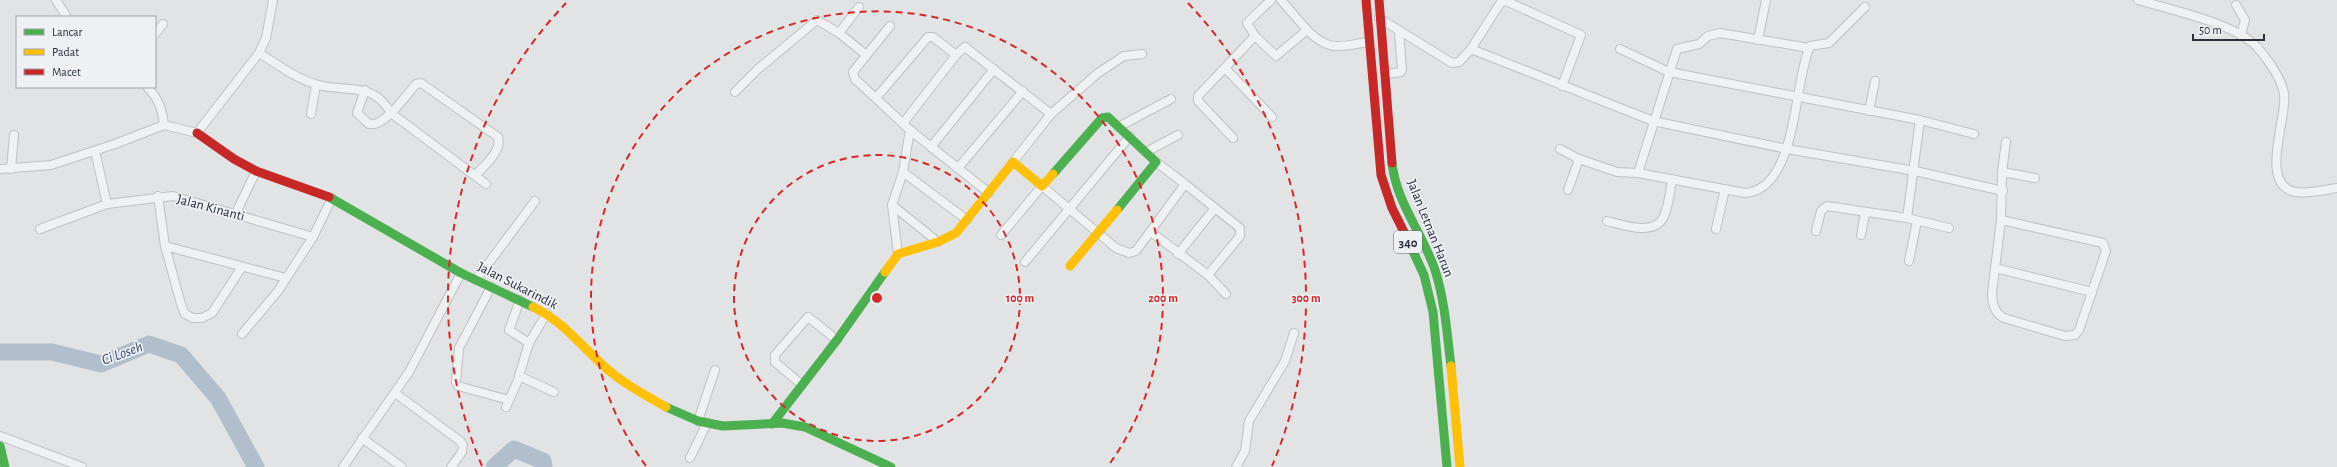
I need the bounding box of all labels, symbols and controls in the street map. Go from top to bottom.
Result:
legend [16,16,156,88]
scale bar [2193,16,2264,42]
text: 50 m [2199,24,2222,36]
text: Lancar [52,26,83,38]
text: Padat [52,46,79,58]
text: Macet [52,66,81,78]
street label: Jalan Letnan Harun [1404,178,1456,279]
street label: Jalan Kinanti [175,192,246,224]
road number: 340 [1394,231,1422,253]
street label: Jalan Sukarindik [475,260,561,312]
centre of rings [870,291,884,305]
text: 100 m [1006,292,1034,304]
text: 200 m [1148,292,1178,304]
text: 300 m [1291,292,1321,304]
water label: Ci Loseh [100,339,145,368]

